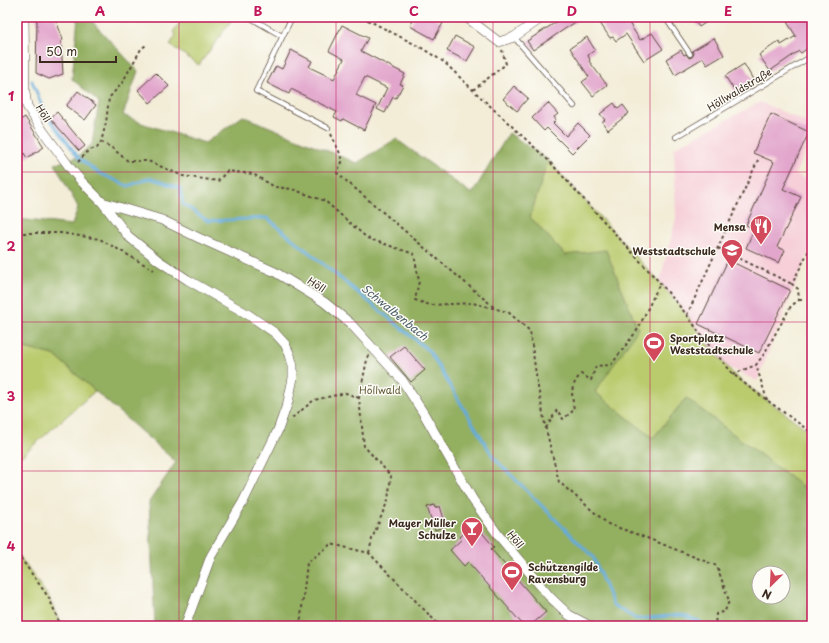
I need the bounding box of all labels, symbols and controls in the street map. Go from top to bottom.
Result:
text: A [95,1,105,20]
text: B [254,1,263,20]
text: C [409,1,419,20]
text: D [567,1,577,20]
text: E [724,1,732,20]
scale bar [40,38,116,64]
text: 50 m [46,42,77,60]
street label: Höllwaldstraße [704,64,774,114]
text: 1 [8,86,14,105]
street label: Höll [33,101,56,125]
restaurant icon: Mensa [748,213,774,246]
place label: Mensa [714,219,746,234]
text: 2 [6,236,16,255]
school or university icon: Weststadtschule [719,237,745,270]
place label: Weststadtschule [633,243,717,258]
street label: Höll [305,273,329,296]
water label: Schwalbenbach [358,280,432,345]
sports icon: Sportplatz Weststadtschule [641,330,667,363]
place label: Sportplatz Weststadtschule [670,330,754,357]
park label: Höllwald [359,382,401,397]
text: 3 [7,386,16,405]
place label: Mayer Müller Schulze [389,515,457,542]
bar icon: Mayer Müller Schulze [459,515,485,548]
street label: Höll [504,527,528,551]
text: 4 [7,536,16,555]
sports icon: Schützengilde Ravensburg [499,559,525,592]
place label: Schützengilde Ravensburg [528,559,599,586]
north arrow [751,565,791,605]
text: N [759,585,774,604]

